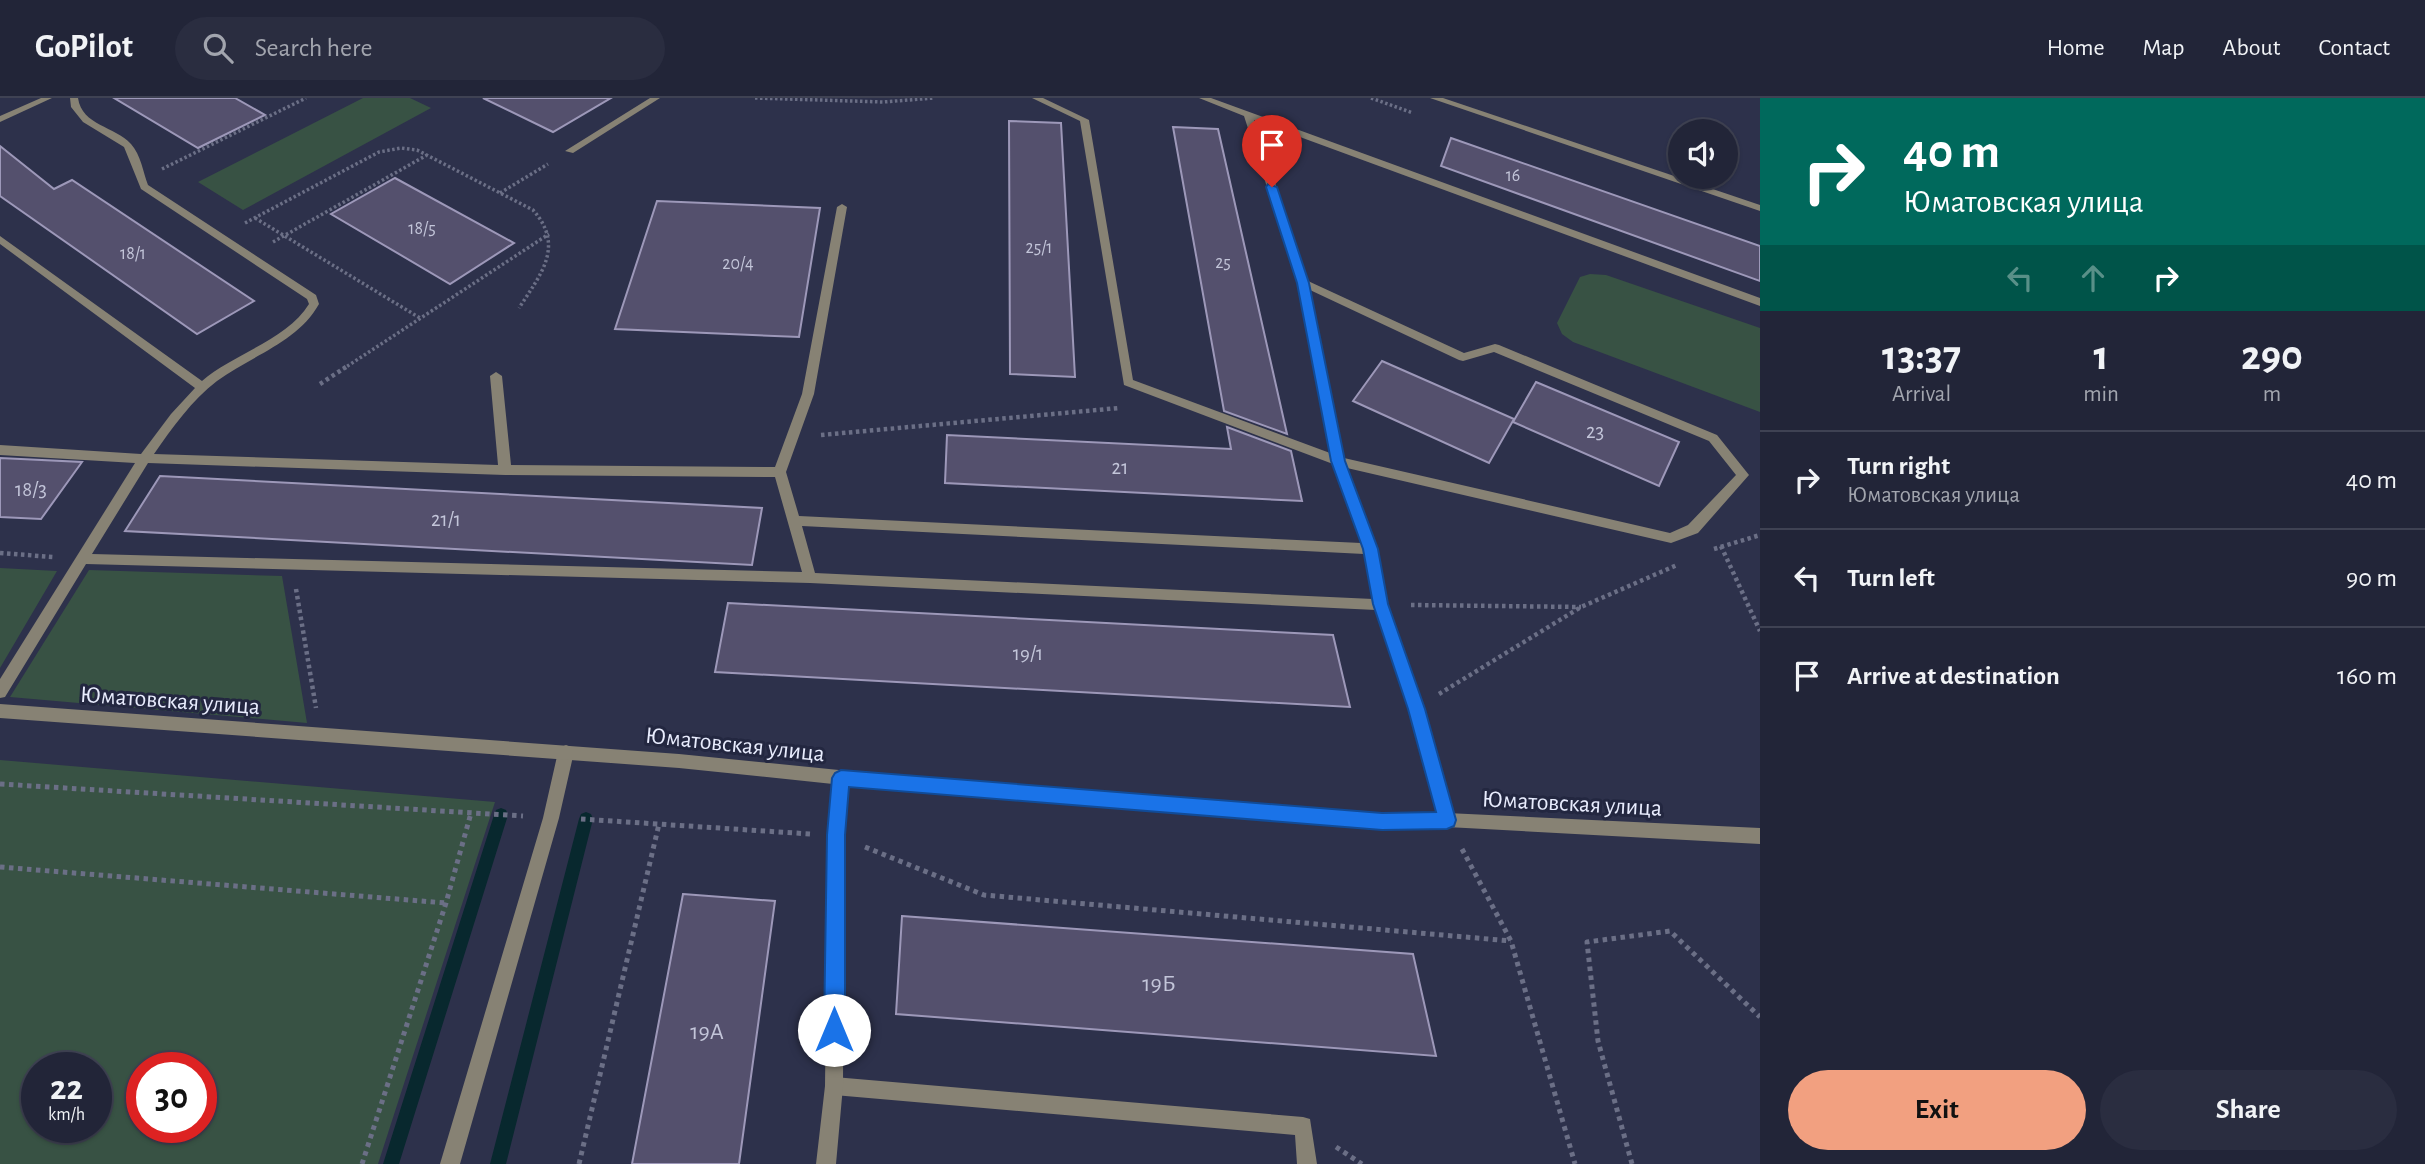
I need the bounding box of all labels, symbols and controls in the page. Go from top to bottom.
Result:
search box [175,17,665,80]
icon: search [199,29,237,67]
text: GoPilot [35,31,133,64]
text: Search here [255,35,372,61]
text: Home [2047,36,2105,60]
text: Map [2143,36,2185,60]
text: About [2223,36,2280,60]
text: Contact [2318,36,2390,60]
pin [1242,115,1302,187]
map controls [1668,119,1738,189]
button: sound [1668,119,1738,189]
icon: arrive [1253,126,1291,164]
icon: right [1788,126,1879,217]
text: 40 m [1903,128,2000,177]
house number: 16 [1506,167,1520,185]
text: Юматовская улица [1903,186,2144,218]
house number: 18/5 [408,220,436,238]
house number: 25/1 [1025,239,1053,257]
house number: 18/1 [120,245,146,263]
house number: 25 [1215,254,1231,272]
house number: 20/4 [722,255,754,273]
icon: left [2001,259,2039,297]
icon: ahead [2074,259,2112,297]
icon: right [2147,259,2185,297]
text: 13:37 [1882,335,1961,377]
text: 1 [2093,335,2109,377]
text: 290 [2241,335,2303,377]
text: Arrival [1892,383,1951,406]
text: min [2083,383,2119,406]
text: m [2263,383,2281,406]
house number: 23 [1586,421,1604,442]
text: Turn right [1847,453,1950,479]
house number: 21 [1112,457,1128,478]
icon: right [1788,461,1826,499]
text: 40 m [2346,467,2397,493]
house number: 18/3 [15,479,47,500]
text: Юматовская улица [1847,484,2020,507]
house number: 21/1 [431,509,461,530]
icon: left [1788,559,1826,597]
text: Turn left [1847,565,1935,591]
text: 90 m [2346,565,2397,591]
house number: 19/1 [1013,643,1043,664]
icon: arrive [1788,657,1826,695]
text: Arrive at destination [1847,663,2060,689]
text: 160 m [2337,663,2397,689]
street label: Юматовская улица [79,683,261,719]
street label: Юматовская улица [644,724,826,766]
street label: Юматовская улица [1481,787,1663,821]
house number: 19Б [1142,972,1176,996]
position arrow [797,993,871,1067]
house number: 19А [690,1020,724,1044]
speed limit sign: 30 [126,1052,217,1143]
button: Exit [1788,1070,2086,1150]
button: Share [2100,1070,2397,1150]
text: 22 [50,1071,83,1106]
text: km/h [48,1106,85,1124]

